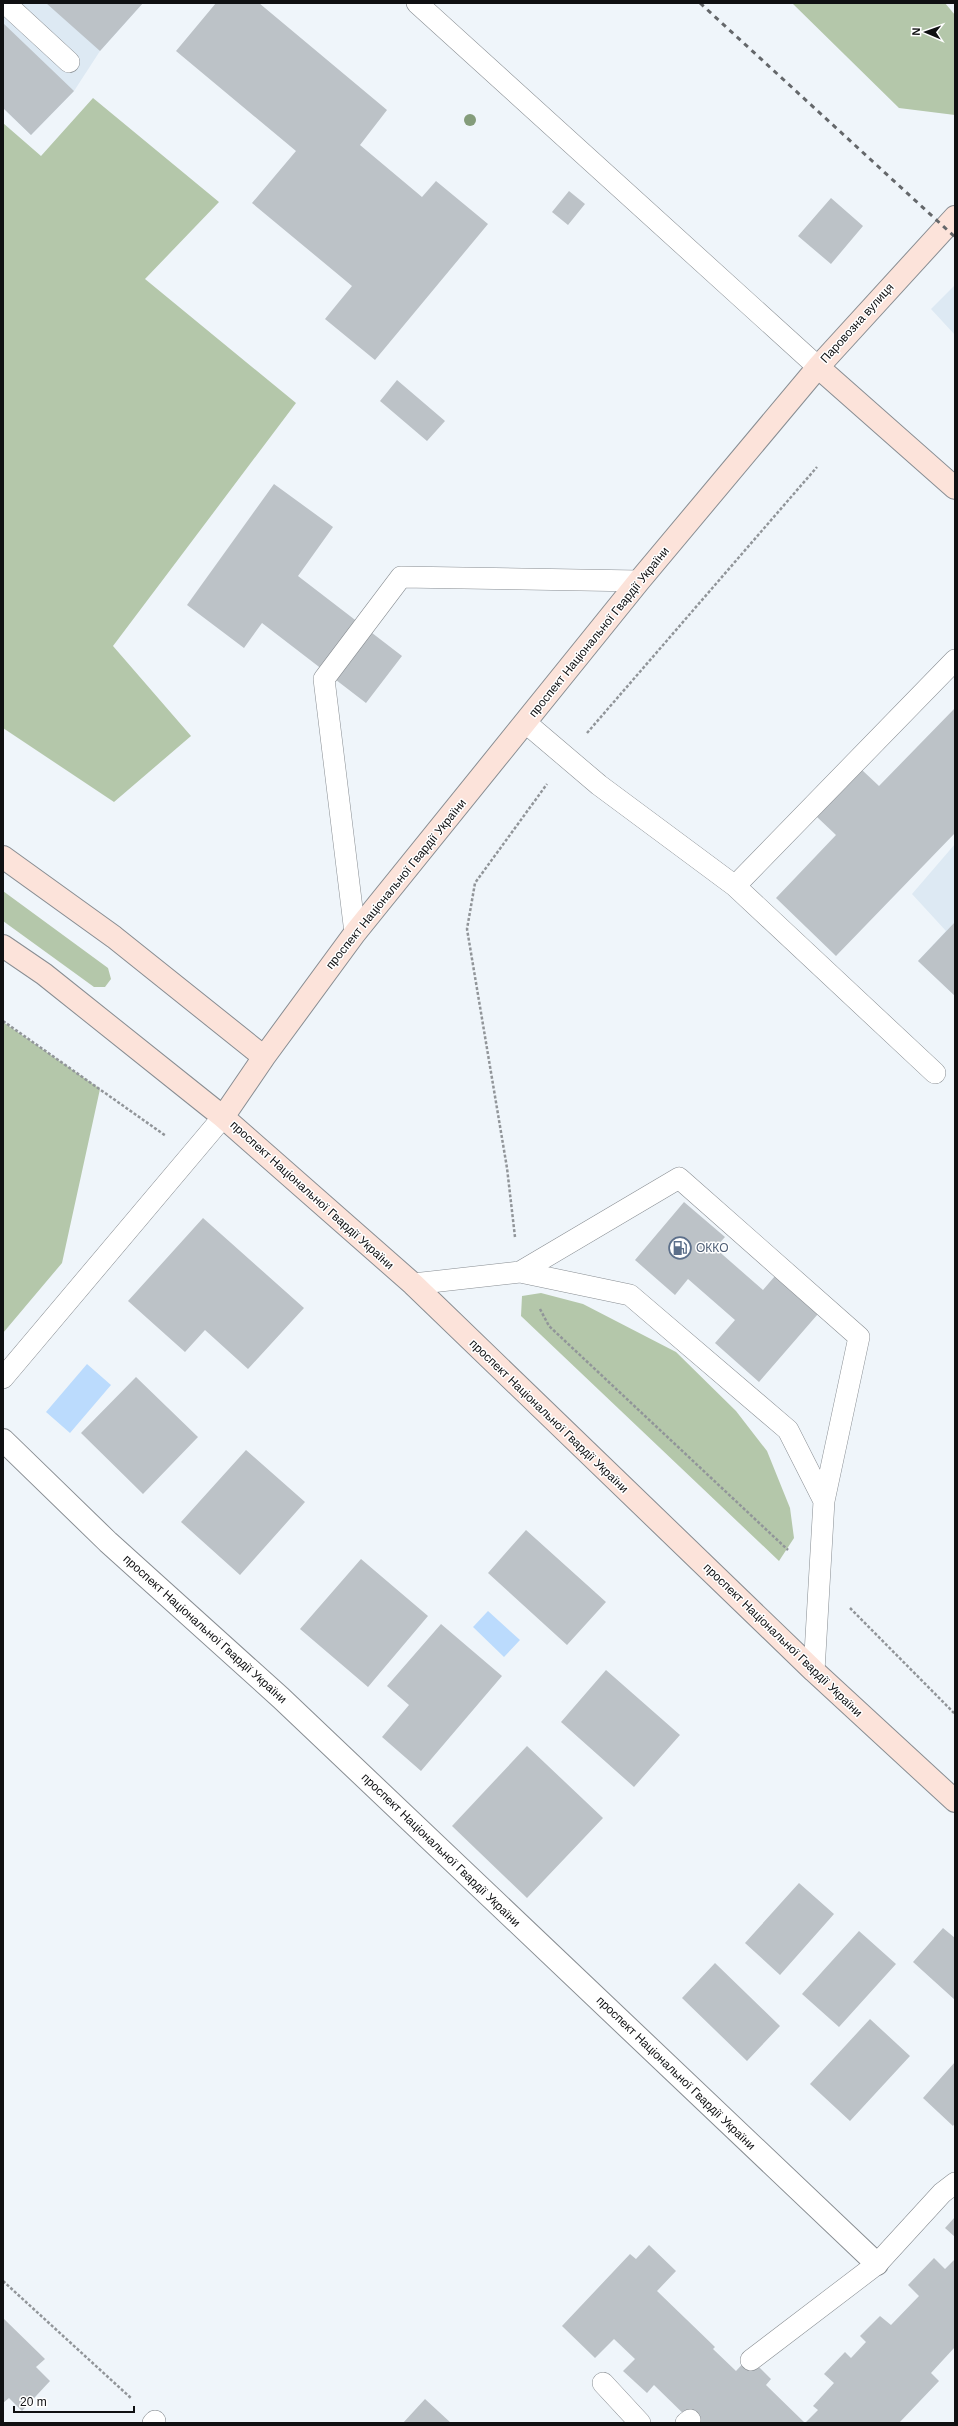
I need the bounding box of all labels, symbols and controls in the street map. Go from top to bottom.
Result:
north arrow [906,12,946,52]
text: N [910,27,922,36]
street label: Паровозна вулиця [818,280,896,366]
street label: проспект Національної Гвардії України [526,544,672,720]
street label: проспект Національної Гвардії України [323,796,469,972]
street label: проспект Національної Гвардії України [227,1118,397,1272]
fuel station icon: ОККО [667,1235,693,1261]
place label: ОККО [696,1241,729,1255]
street label: проспект Національної Гвардії України [467,1336,631,1496]
street label: проспект Національної Гвардії України [120,1552,290,1706]
street label: проспект Національної Гвардії України [701,1560,865,1720]
street label: проспект Національної Гвардії України [359,1770,523,1930]
street label: проспект Національної Гвардії України [594,1993,758,2153]
scale bar [14,2388,134,2414]
text: 20 m [20,2395,47,2409]

